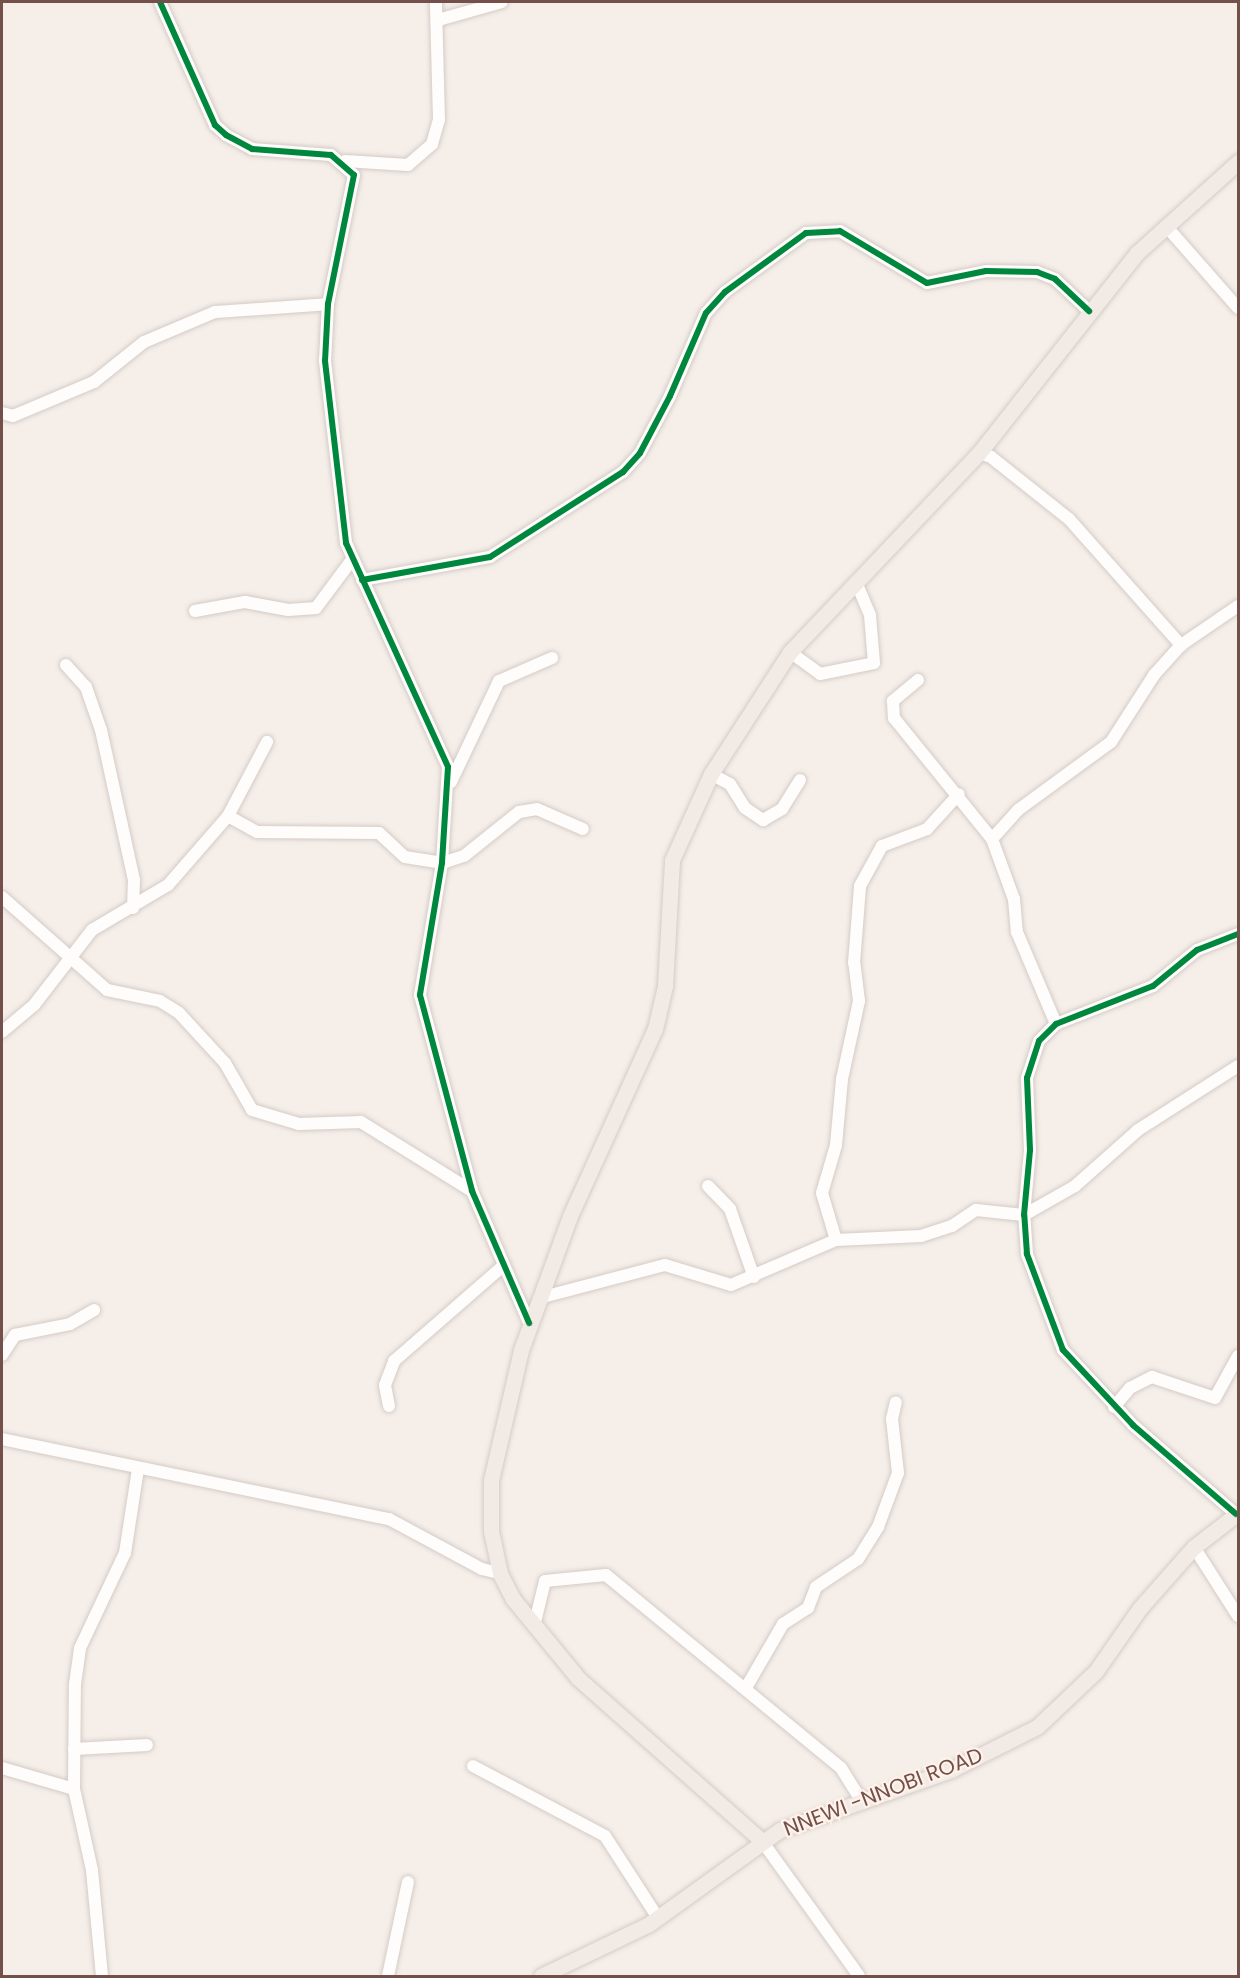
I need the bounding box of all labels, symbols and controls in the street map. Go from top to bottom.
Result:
street label: NNEWI -NNOBI ROAD [780,1742,986,1842]

